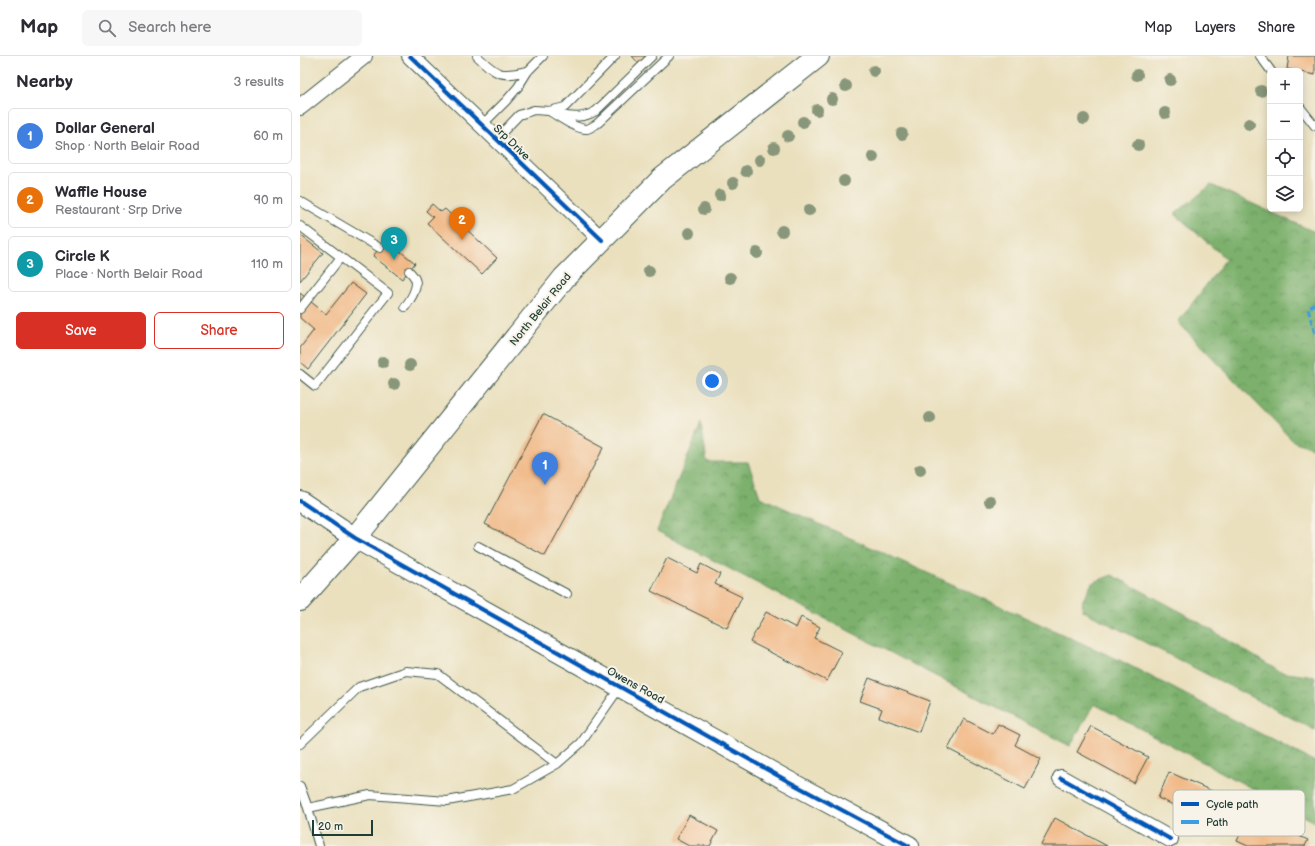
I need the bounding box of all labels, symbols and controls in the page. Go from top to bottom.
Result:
search box [82,10,362,46]
text: Map [20,16,58,39]
icon: search [96,17,118,39]
text: Search here [128,18,211,37]
text: Map [1144,19,1172,36]
text: Layers [1194,19,1236,36]
text: Share [1258,19,1295,36]
map controls [1267,68,1303,212]
button: + [1267,68,1303,104]
text: Nearby [16,72,73,92]
text: 3 results [233,74,284,90]
button: − [1267,104,1303,140]
text: Dollar General [55,119,155,138]
street label: Srp Drive [491,122,533,163]
text: 1 [27,128,33,144]
text: 60 m [253,128,283,144]
text: Shop · North Belair Road [55,138,200,154]
button: locate [1267,140,1303,176]
button: layers [1267,176,1303,212]
text: Waffle House [55,183,147,202]
text: 2 [26,192,34,208]
text: 90 m [254,192,283,208]
text: Restaurant · Srp Drive [55,202,182,218]
pin: 2 [449,207,475,240]
pin: 3 [381,227,407,260]
text: Circle K [55,247,110,266]
text: 3 [26,256,34,272]
text: 110 m [251,256,283,272]
text: Place · North Belair Road [55,266,203,282]
street label: North Belair Road [507,270,574,348]
button: Save [16,312,146,349]
button: Share [154,312,284,349]
your location [702,371,722,391]
pin: 1 [532,452,558,485]
street label: Owens Road [605,664,667,706]
legend [1173,790,1305,836]
text: Cycle path [1206,798,1258,811]
text: Path [1206,816,1228,829]
scale bar [312,818,373,837]
text: 20 m [318,820,343,833]

